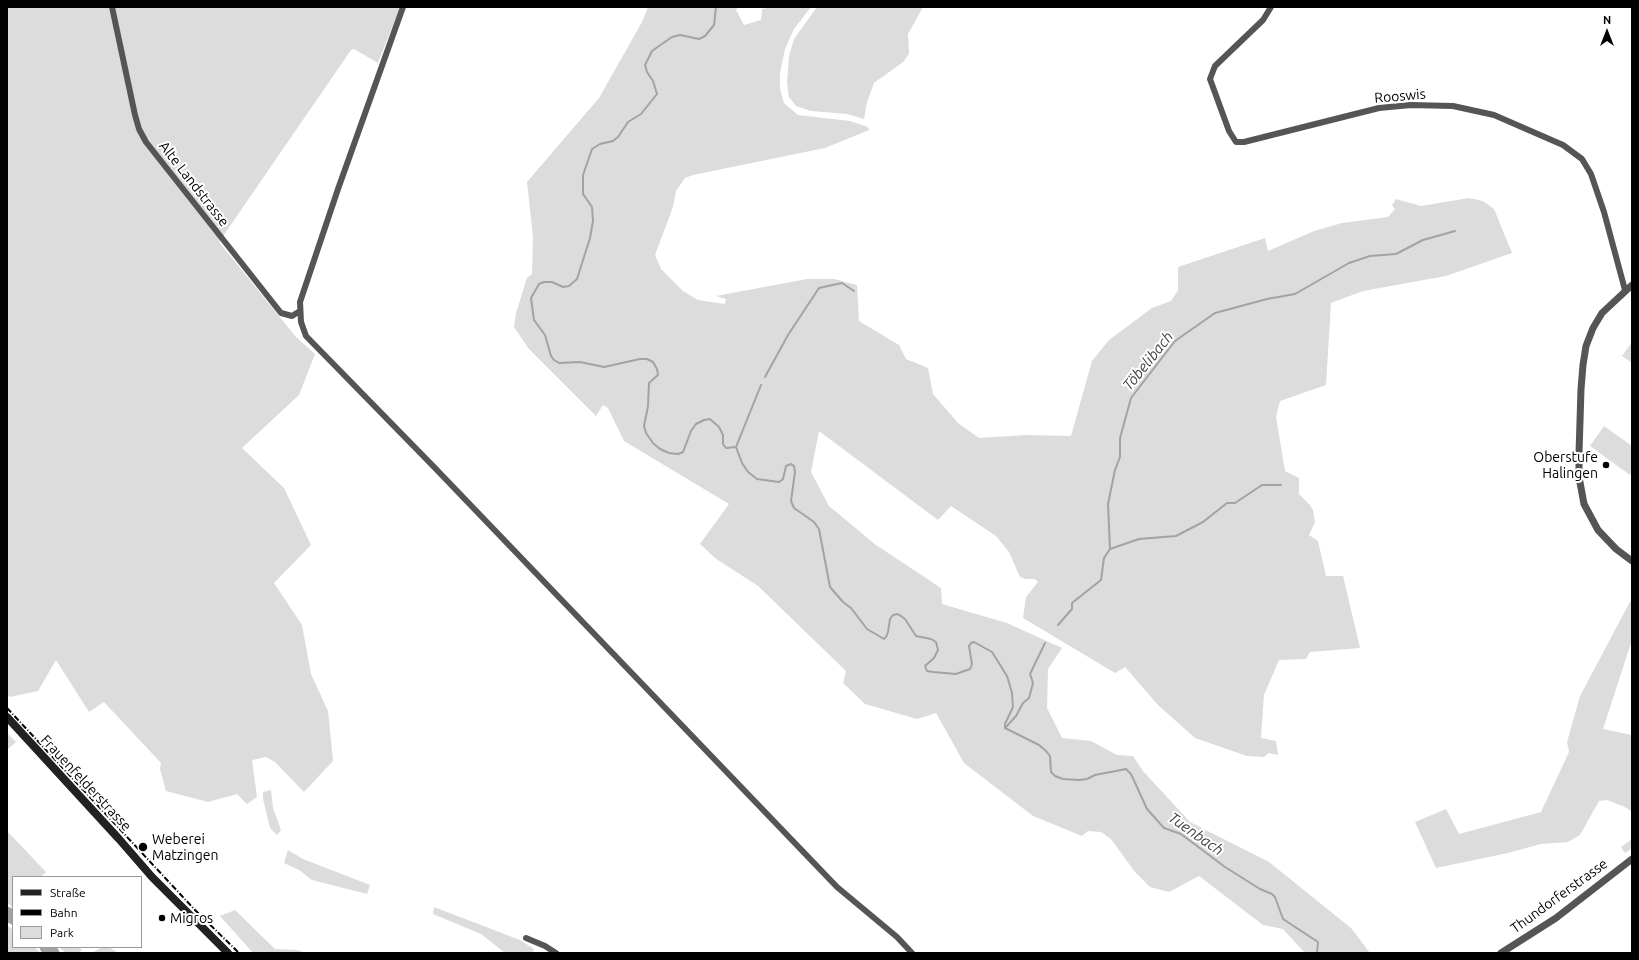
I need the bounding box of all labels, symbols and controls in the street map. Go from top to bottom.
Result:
north arrow [1587,12,1627,52]
text: N [1603,14,1611,26]
street label: Rooswis [1374,85,1426,107]
street label: Alte Landstrasse [155,138,233,230]
water label: Töbelibach [1119,328,1177,394]
place label: Oberstufe Halingen [1533,449,1598,482]
marker: Oberstufe Halingen [1601,460,1611,470]
street label: Frauenfelderstrasse [37,731,135,835]
water label: Tuenbach [1165,809,1227,859]
place label: Weberei Matzingen [152,831,218,864]
marker: Weberei Matzingen [137,841,149,853]
street label: Thundorferstrasse [1507,855,1611,937]
legend [12,876,142,948]
text: Straße [50,886,86,899]
text: Bahn [50,906,78,919]
place label: Migros [170,910,213,926]
marker: Migros [157,913,167,923]
text: Park [50,926,74,939]

